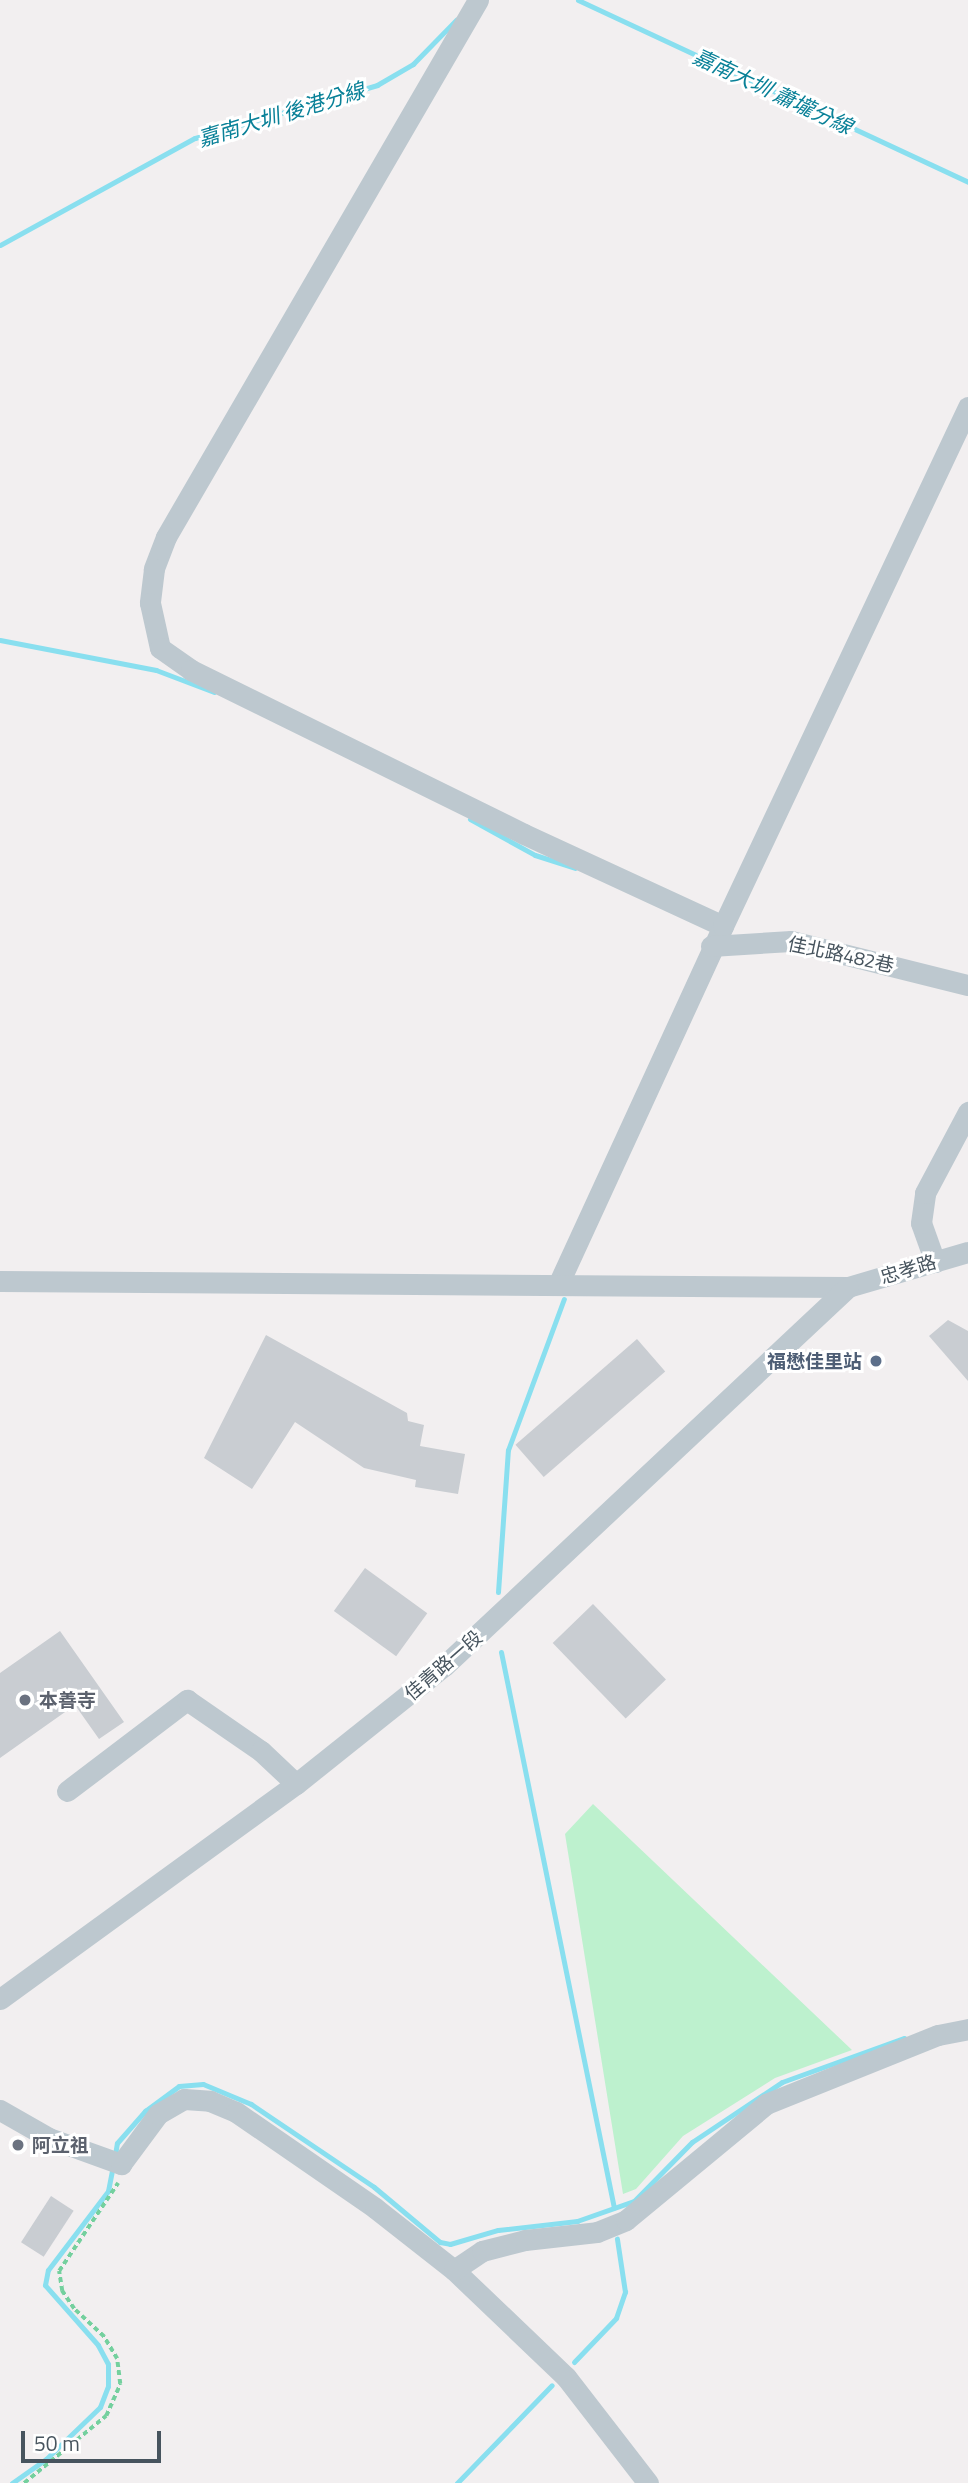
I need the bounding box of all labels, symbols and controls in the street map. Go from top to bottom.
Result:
water label: 嘉南大圳 蕭壠分線 [689,43,857,139]
water label: 嘉南大圳 後港分線 [195,77,367,151]
street label: 佳北路482巷 [786,932,896,976]
street label: 忠孝路 [877,1250,939,1288]
place label: 福懋佳里站 [767,1350,862,1372]
marker: 福懋佳里站 [868,1353,884,1369]
street label: 佳青路一段 [400,1625,486,1705]
place label: 本善寺 [39,1689,96,1711]
marker: 本善寺 [17,1692,33,1708]
place label: 阿立祖 [32,2134,89,2156]
marker: 阿立祖 [10,2137,26,2153]
scale bar [24,2416,164,2460]
text: 50 m [34,2427,80,2459]

